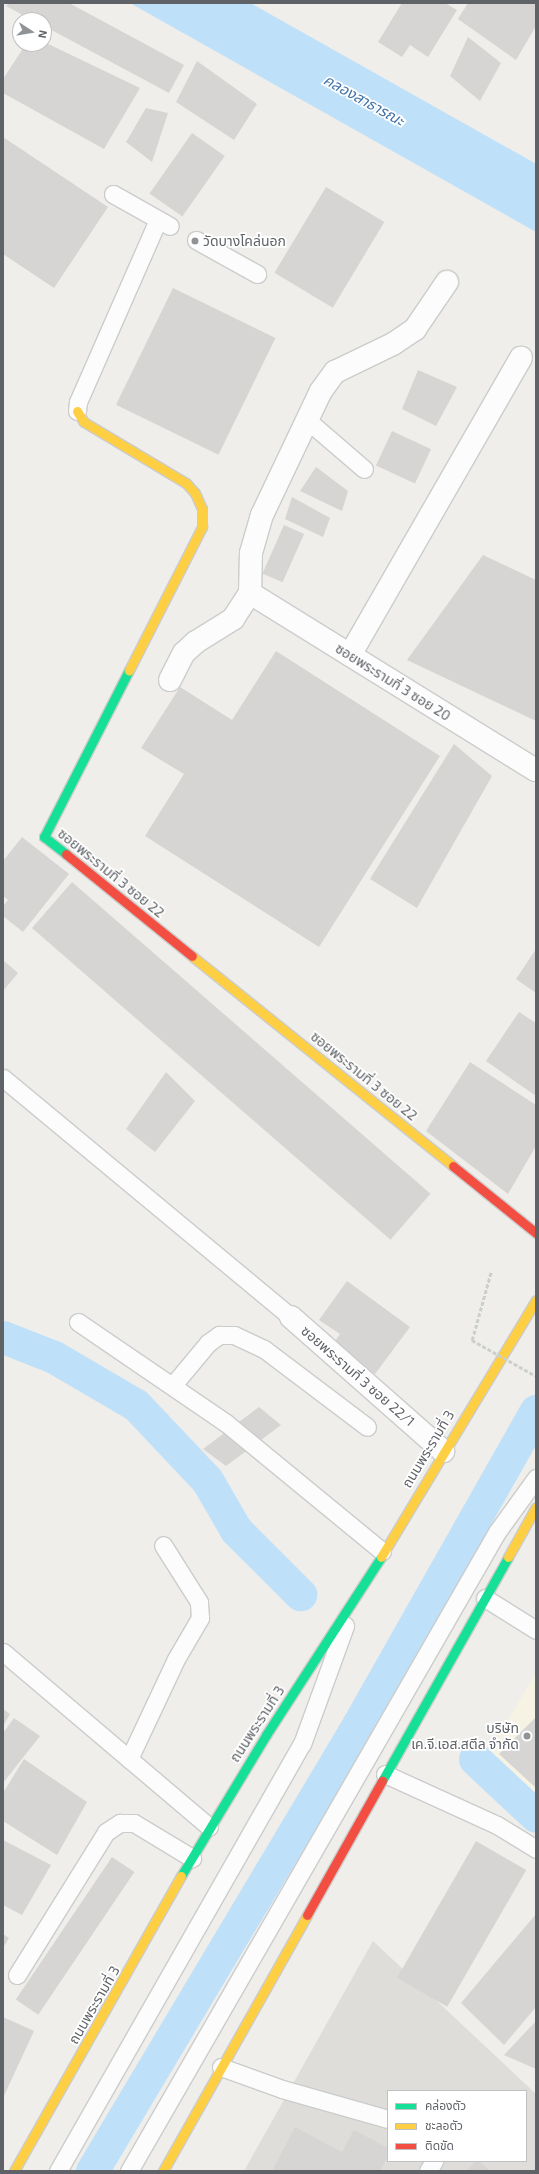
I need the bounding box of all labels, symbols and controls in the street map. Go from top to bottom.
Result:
north arrow [12,12,52,52]
text: N [36,29,50,40]
water label: คลองสาธารณะ [321,70,407,130]
place label: วัดบางโคล่นอก [203,233,286,249]
marker: วัดบางโคล่นอก [190,236,200,246]
street label: ซอยพระรามที่ 3 ซอย 20 [332,640,454,724]
street label: ซอยพระรามที่ 3 ซอย 22 [54,825,168,921]
street label: ซอยพระรามที่ 3 ซอย 22 [307,1028,421,1124]
street label: ซอยพระรามที่ 3 ซอย 22/1 [298,1322,418,1430]
street label: ถนนพระรามที่ 3 [398,1407,458,1491]
street label: ถนนพระรามที่ 3 [226,1683,288,1765]
place label: บริษัท เค.จี.เอส.สตีล จำกัด [411,1720,519,1752]
marker: บริษัท เค.จี.เอส.สตีล จำกัด [522,1731,532,1741]
street label: ถนนพระรามที่ 3 [65,1963,123,2047]
legend [387,2090,527,2162]
text: คล่องตัว [425,2098,466,2112]
text: ชะลอตัว [425,2118,463,2132]
text: ติดขัด [425,2138,454,2152]

